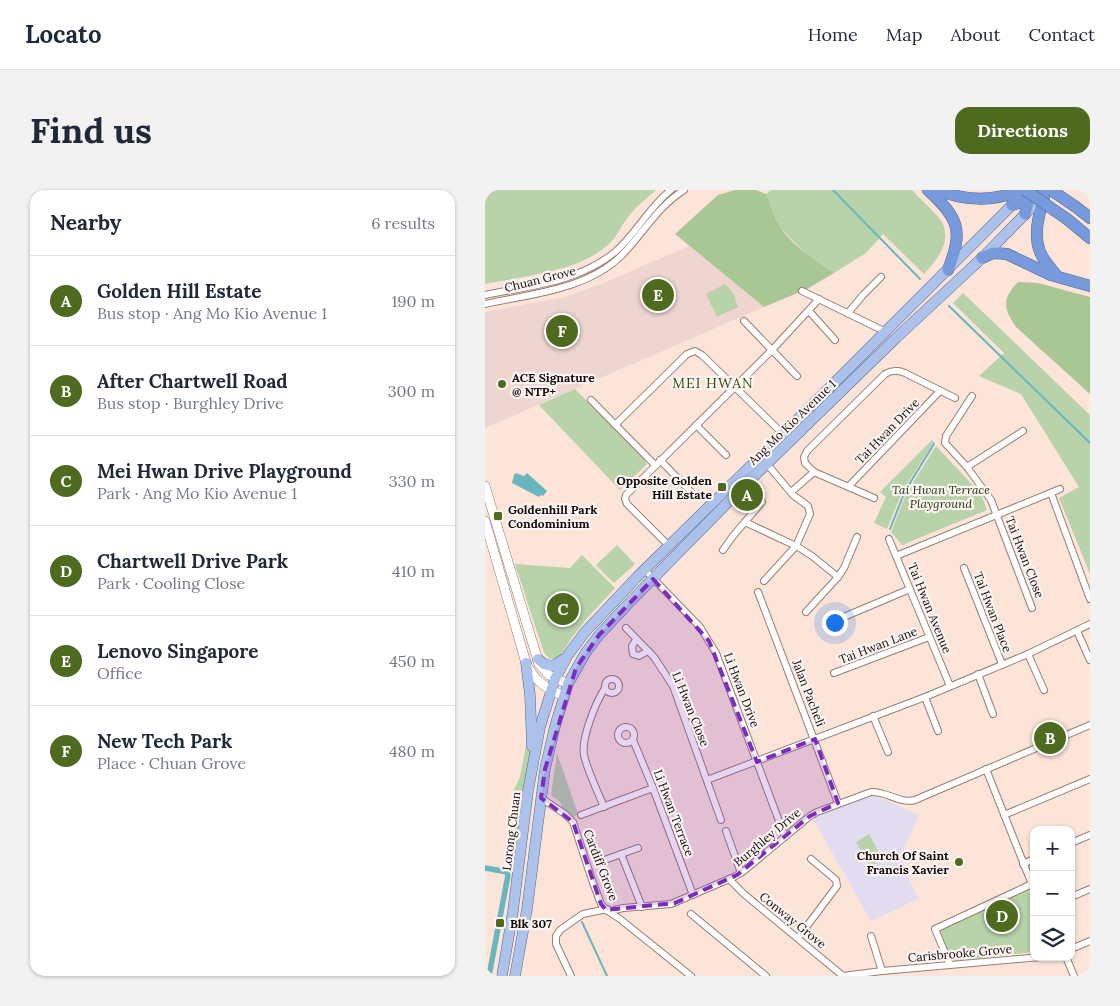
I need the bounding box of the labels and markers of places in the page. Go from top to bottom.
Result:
pin: E [642,276,674,314]
pin: F [546,312,578,350]
place label: ACE Signature @ NTP+ [512,370,595,399]
marker: ACE Signature @ NTP+ [496,378,508,390]
place label: Opposite Golden Hill Estate [616,473,713,502]
pin: A [731,476,763,514]
marker: Opposite Golden Hill Estate [716,481,728,493]
place label: Goldenhill Park Condominium [508,502,597,531]
marker: Goldenhill Park Condominium [492,510,504,522]
pin: C [547,590,579,628]
pin: B [1034,719,1066,757]
place label: Church Of Saint Francis Xavier [857,848,950,877]
marker: Church Of Saint Francis Xavier [953,856,965,868]
pin: D [986,897,1018,935]
place label: Blk 307 [510,916,552,931]
marker: Blk 307 [494,917,506,929]

